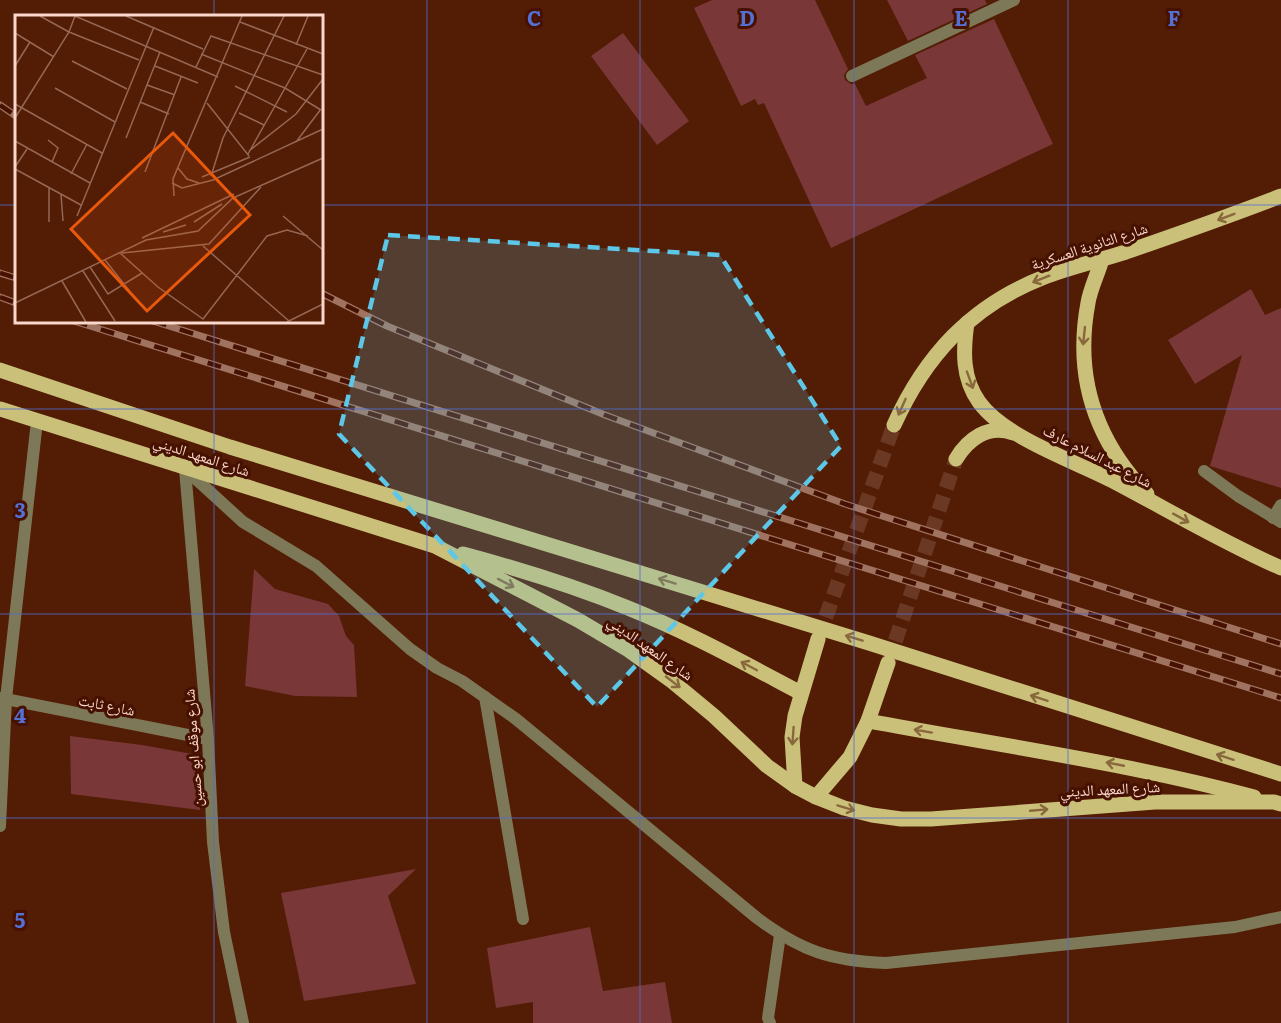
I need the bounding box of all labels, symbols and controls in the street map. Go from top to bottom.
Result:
text: C [527,2,541,32]
text: D [739,2,755,32]
text: E [954,2,968,32]
text: F [1168,2,1181,32]
inset map [15,15,322,322]
one-way arrow [1217,212,1236,223]
street label: شارع الثانوية العسكرية [1028,215,1150,275]
one-way arrow [1033,274,1051,285]
one-way arrow [1078,326,1089,346]
one-way arrow [965,371,976,389]
one-way arrow [895,398,907,416]
street label: شارع عبد السلام عارف [1039,418,1157,492]
street label: شارع المعهد الديني [150,429,253,483]
text: 3 [14,494,26,524]
one-way arrow [1172,512,1189,524]
one-way arrow [658,575,677,586]
one-way arrow [496,578,514,589]
street label: شارع المعهد الديني [602,609,699,687]
one-way arrow [845,632,864,643]
one-way arrow [740,659,758,671]
one-way arrow [664,676,680,689]
street label: شارع ثابت [77,687,137,721]
street label: شارع موقف ابو حسين [176,688,208,808]
one-way arrow [1030,691,1049,702]
text: 4 [14,699,26,729]
one-way arrow [787,725,798,745]
one-way arrow [913,726,933,737]
one-way arrow [1216,751,1235,762]
one-way arrow [1106,758,1125,770]
street label: شارع المعهد الديني [1059,774,1161,804]
one-way arrow [836,803,855,814]
one-way arrow [1029,804,1048,815]
text: 5 [15,904,26,934]

